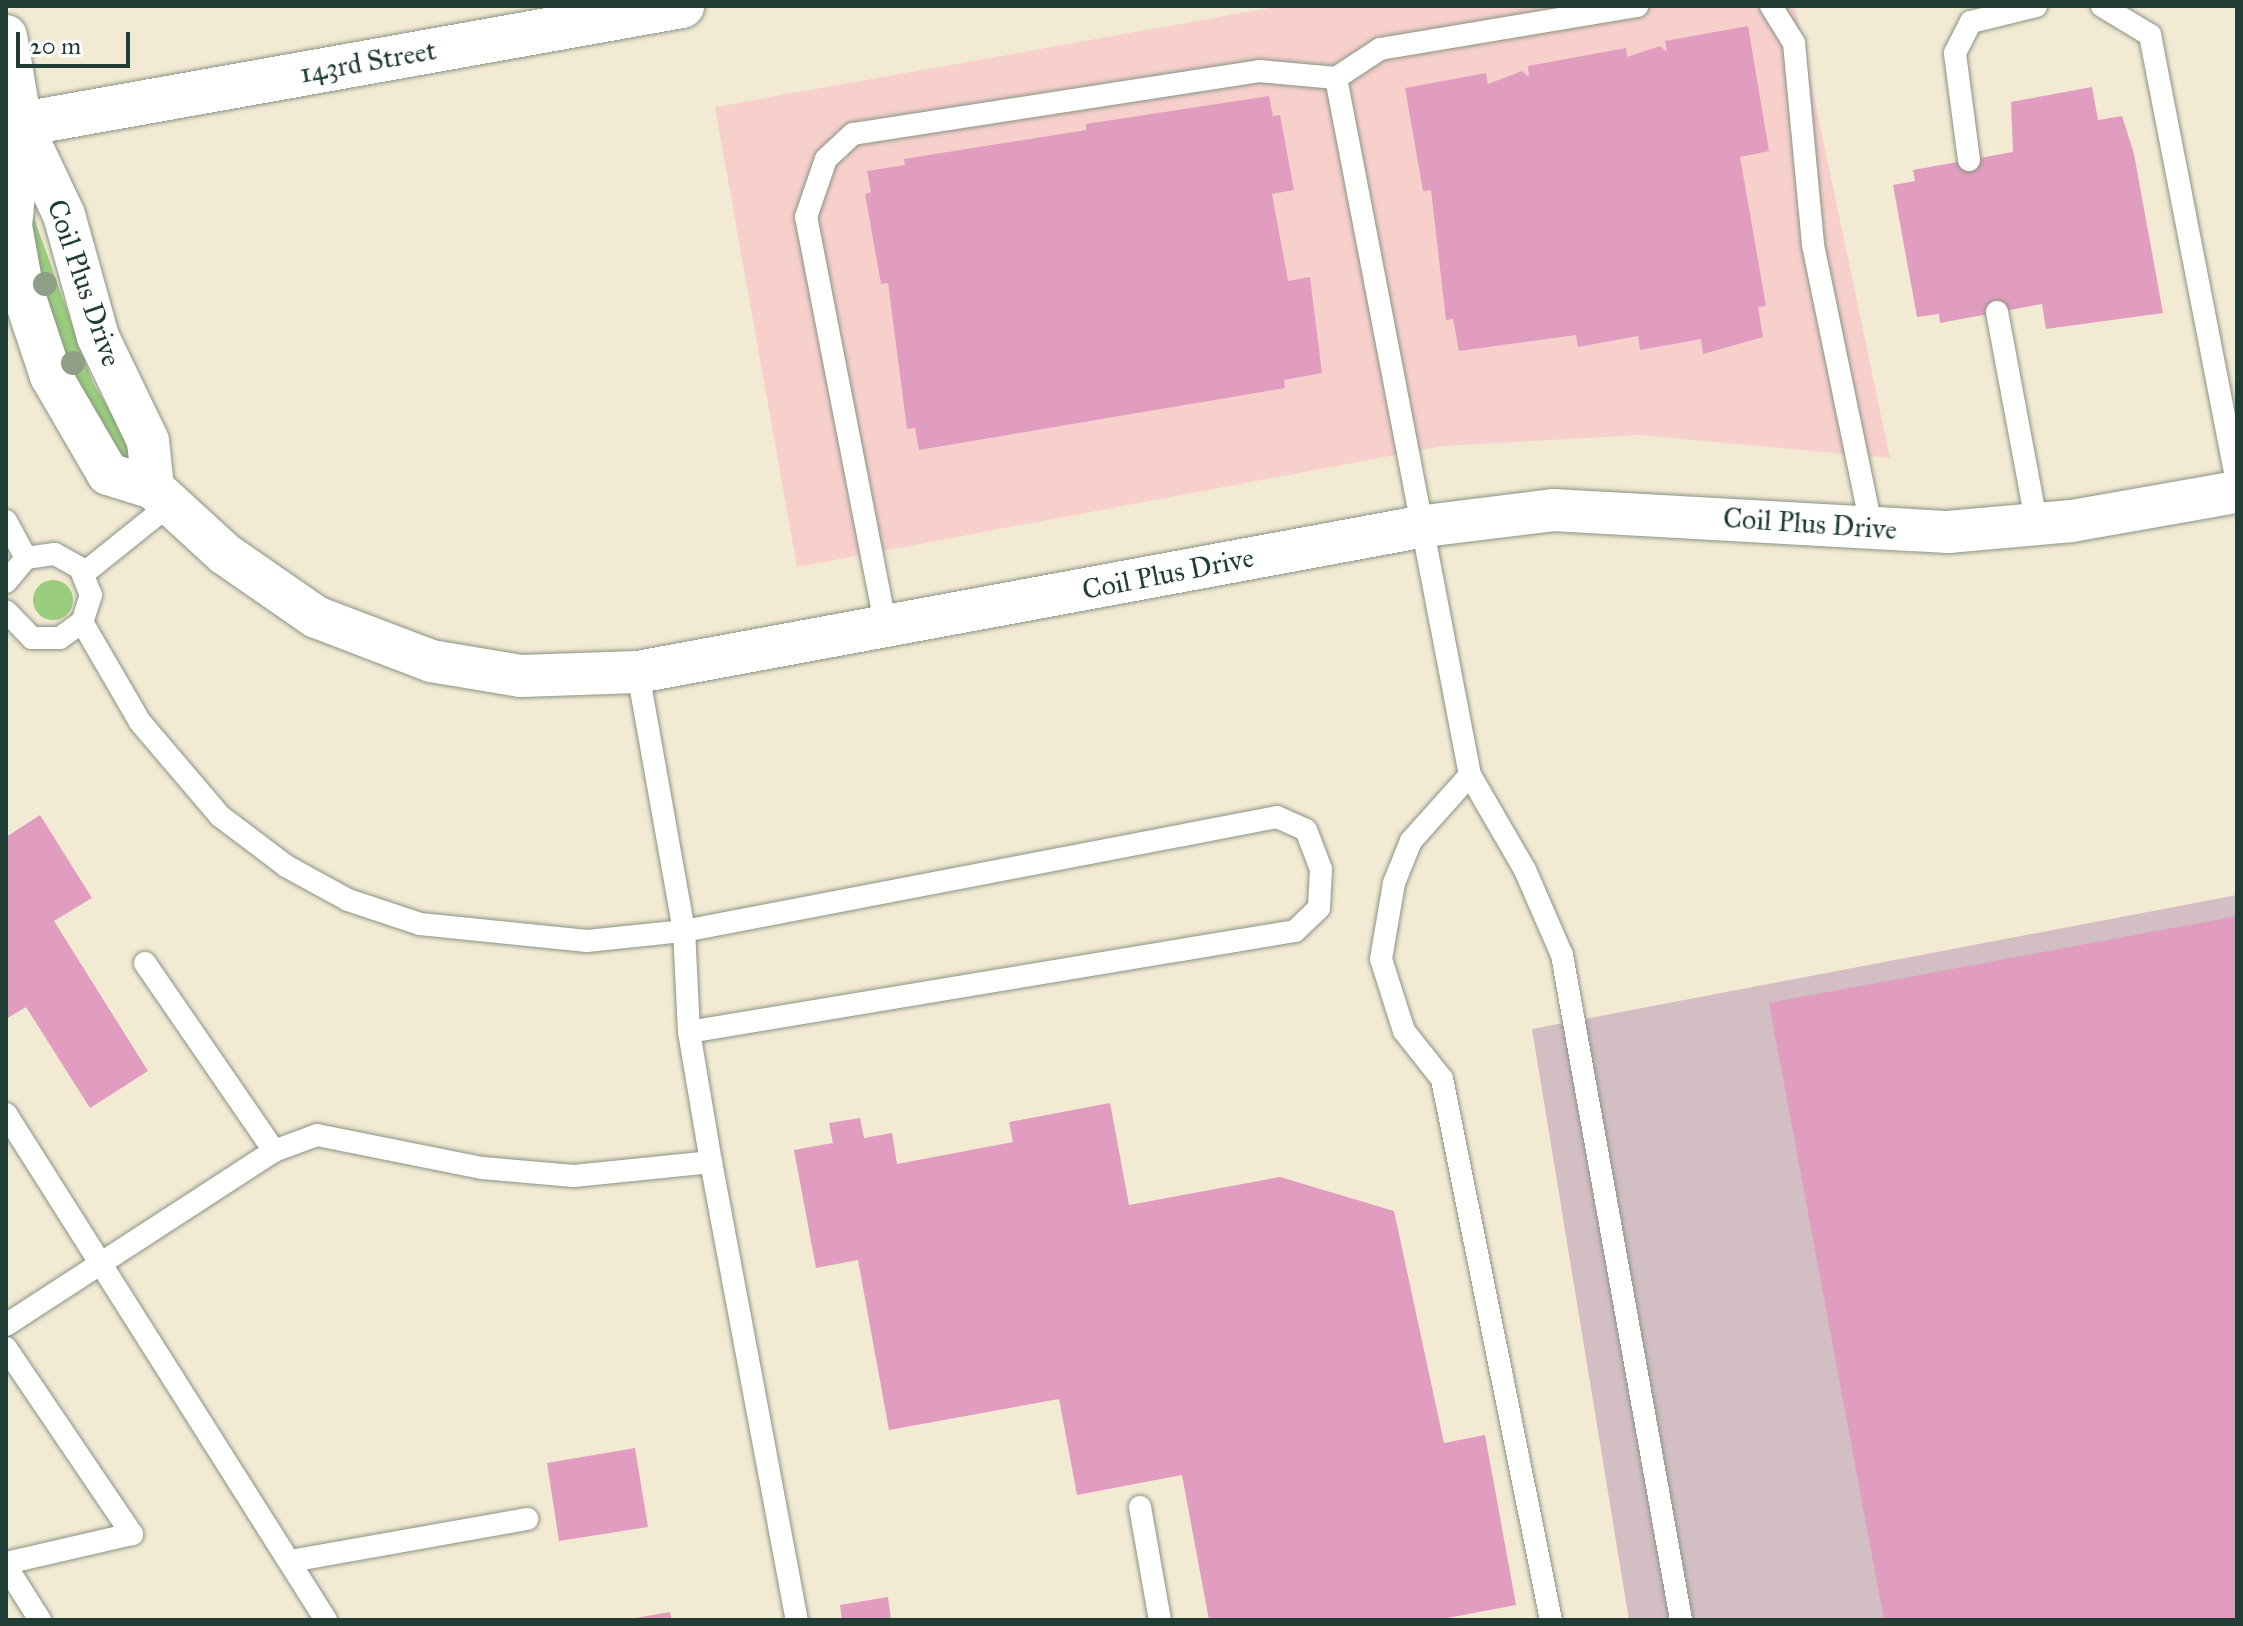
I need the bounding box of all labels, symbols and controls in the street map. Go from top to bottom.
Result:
scale bar [20,16,134,66]
text: 20 m [30,31,81,61]
street label: 143rd Street [297,33,439,91]
street label: Coil Plus Drive [40,195,128,371]
street label: Coil Plus Drive [1722,501,1898,547]
street label: Coil Plus Drive [1079,541,1257,607]

